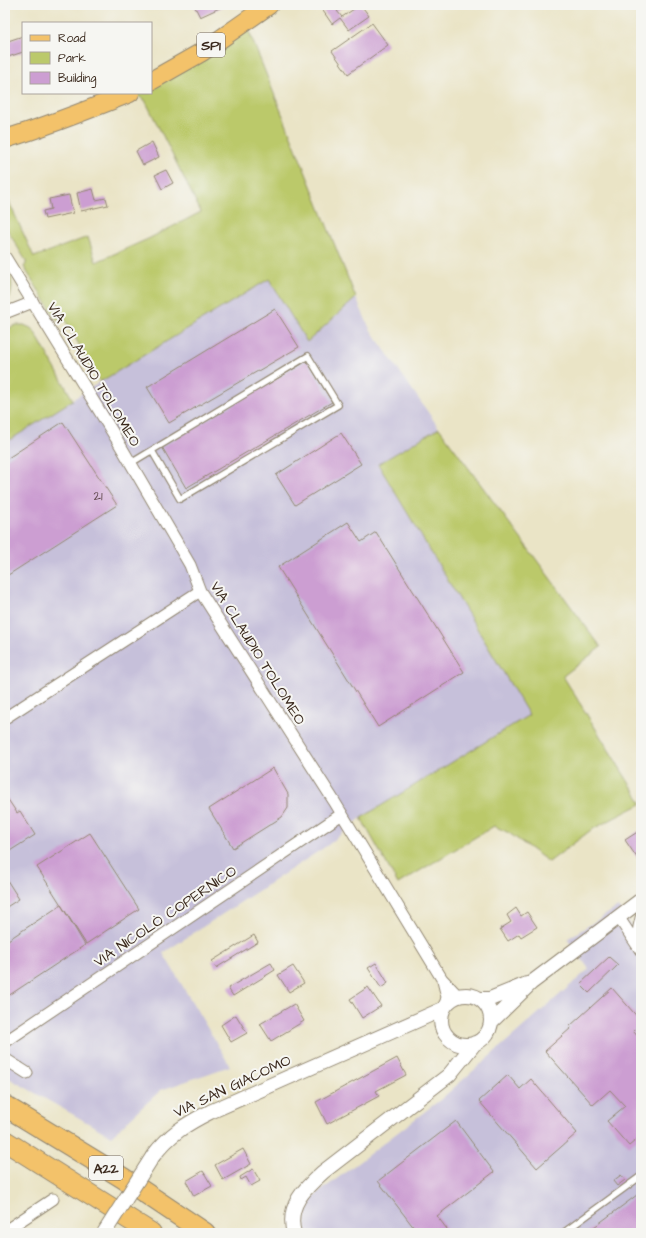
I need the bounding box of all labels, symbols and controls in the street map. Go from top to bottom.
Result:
legend [22,22,152,94]
text: Road [58,30,86,47]
road number: SP1 [197,33,225,57]
text: Park [58,50,86,67]
text: Building [58,70,96,88]
street label: VIA CLAUDIO TOLOMEO [42,298,145,451]
house number: 21 [93,487,103,505]
street label: VIA CLAUDIO TOLOMEO [205,578,310,729]
street label: VIA NICOLÒ COPERNICO [90,861,241,972]
street label: VIA SAN GIACOMO [170,1050,294,1123]
road number: A22 [89,1156,123,1180]

